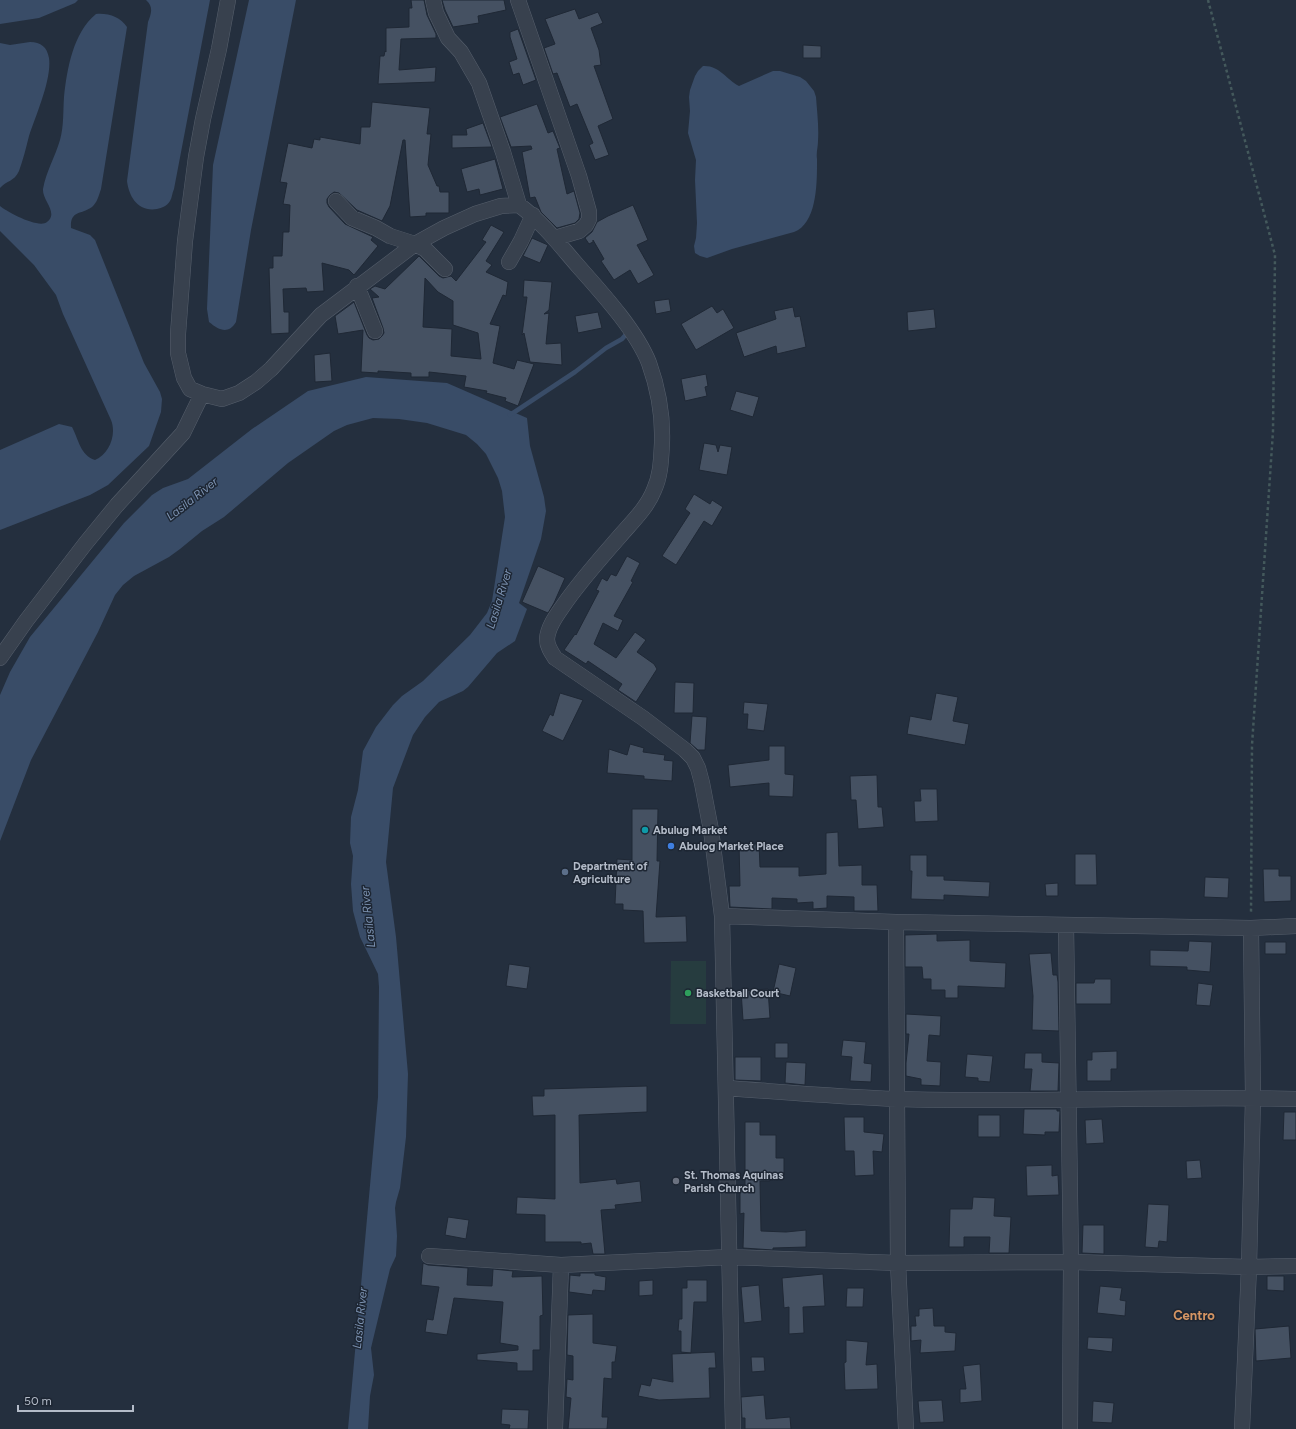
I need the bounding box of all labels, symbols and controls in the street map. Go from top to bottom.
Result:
water label: Lasila River [163,474,221,523]
water label: Lasila River [483,567,515,630]
place label: Abulug Market [653,824,728,837]
marker: Abulug Market [640,825,650,835]
place label: Abulog Market Place [679,840,784,853]
marker: Abulog Market Place [666,841,676,851]
place label: Department of Agriculture [573,860,648,886]
marker: Department of Agriculture [560,867,570,877]
water label: Lasila River [358,885,378,948]
place label: Basketball Court [696,987,780,1000]
marker: Basketball Court [683,988,693,998]
place label: St. Thomas Aquinas Parish Church [684,1169,783,1195]
marker: St. Thomas Aquinas Parish Church [671,1176,681,1186]
water label: Lasila River [350,1286,370,1349]
district label: Centro [1173,1308,1215,1323]
scale bar [18,1387,133,1413]
text: 50 m [24,1394,52,1408]

